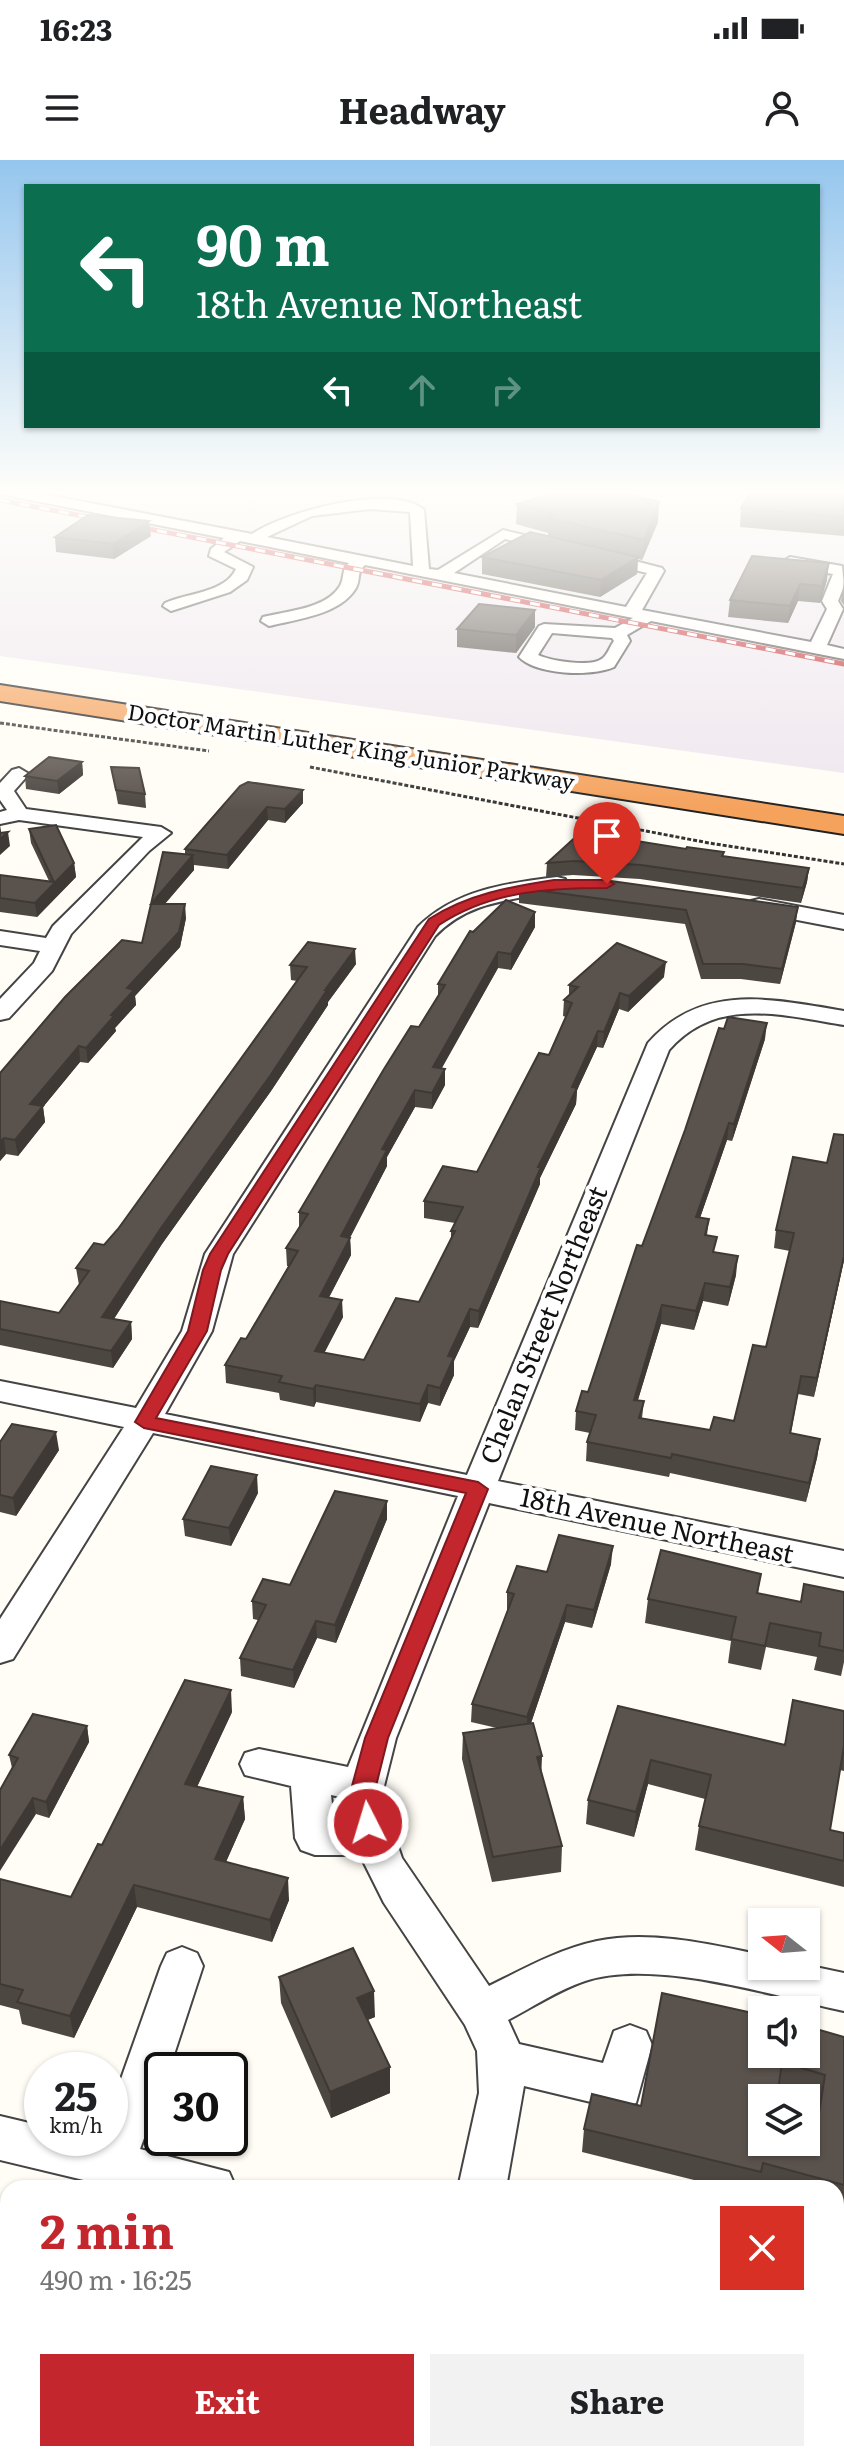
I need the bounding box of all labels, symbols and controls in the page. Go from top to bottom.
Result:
text: 16:23 [40,6,113,50]
text: Headway [338,82,506,135]
icon: menu [40,86,84,130]
icon: person [760,86,804,130]
text: 90 m [196,200,330,283]
icon: left [64,216,168,320]
text: 18th Avenue Northeast [196,276,582,329]
icon: left [316,368,360,412]
icon: ahead [400,368,444,412]
icon: right [484,368,528,412]
street label: Doctor Martin Luther King Junior Parkway [125,694,577,797]
pin [573,802,641,884]
icon: arrive [585,814,629,858]
street label: Chelan Street Northeast [468,1179,616,1469]
street label: 18th Avenue Northeast [517,1475,798,1572]
position arrow [326,1781,410,1865]
north arrow [748,1908,820,1980]
map controls [748,1908,820,2156]
button: sound [748,1996,820,2068]
speed limit sign: 30 [144,2052,248,2156]
text: 25 [54,2064,98,2123]
button: layers [748,2084,820,2156]
text: km/h [49,2109,103,2139]
text: 2 min [40,2193,174,2264]
button: close [720,2206,804,2290]
text: 490 m · 16:25 [40,2259,192,2298]
button: Exit [40,2354,414,2446]
button: Share [430,2354,804,2446]

